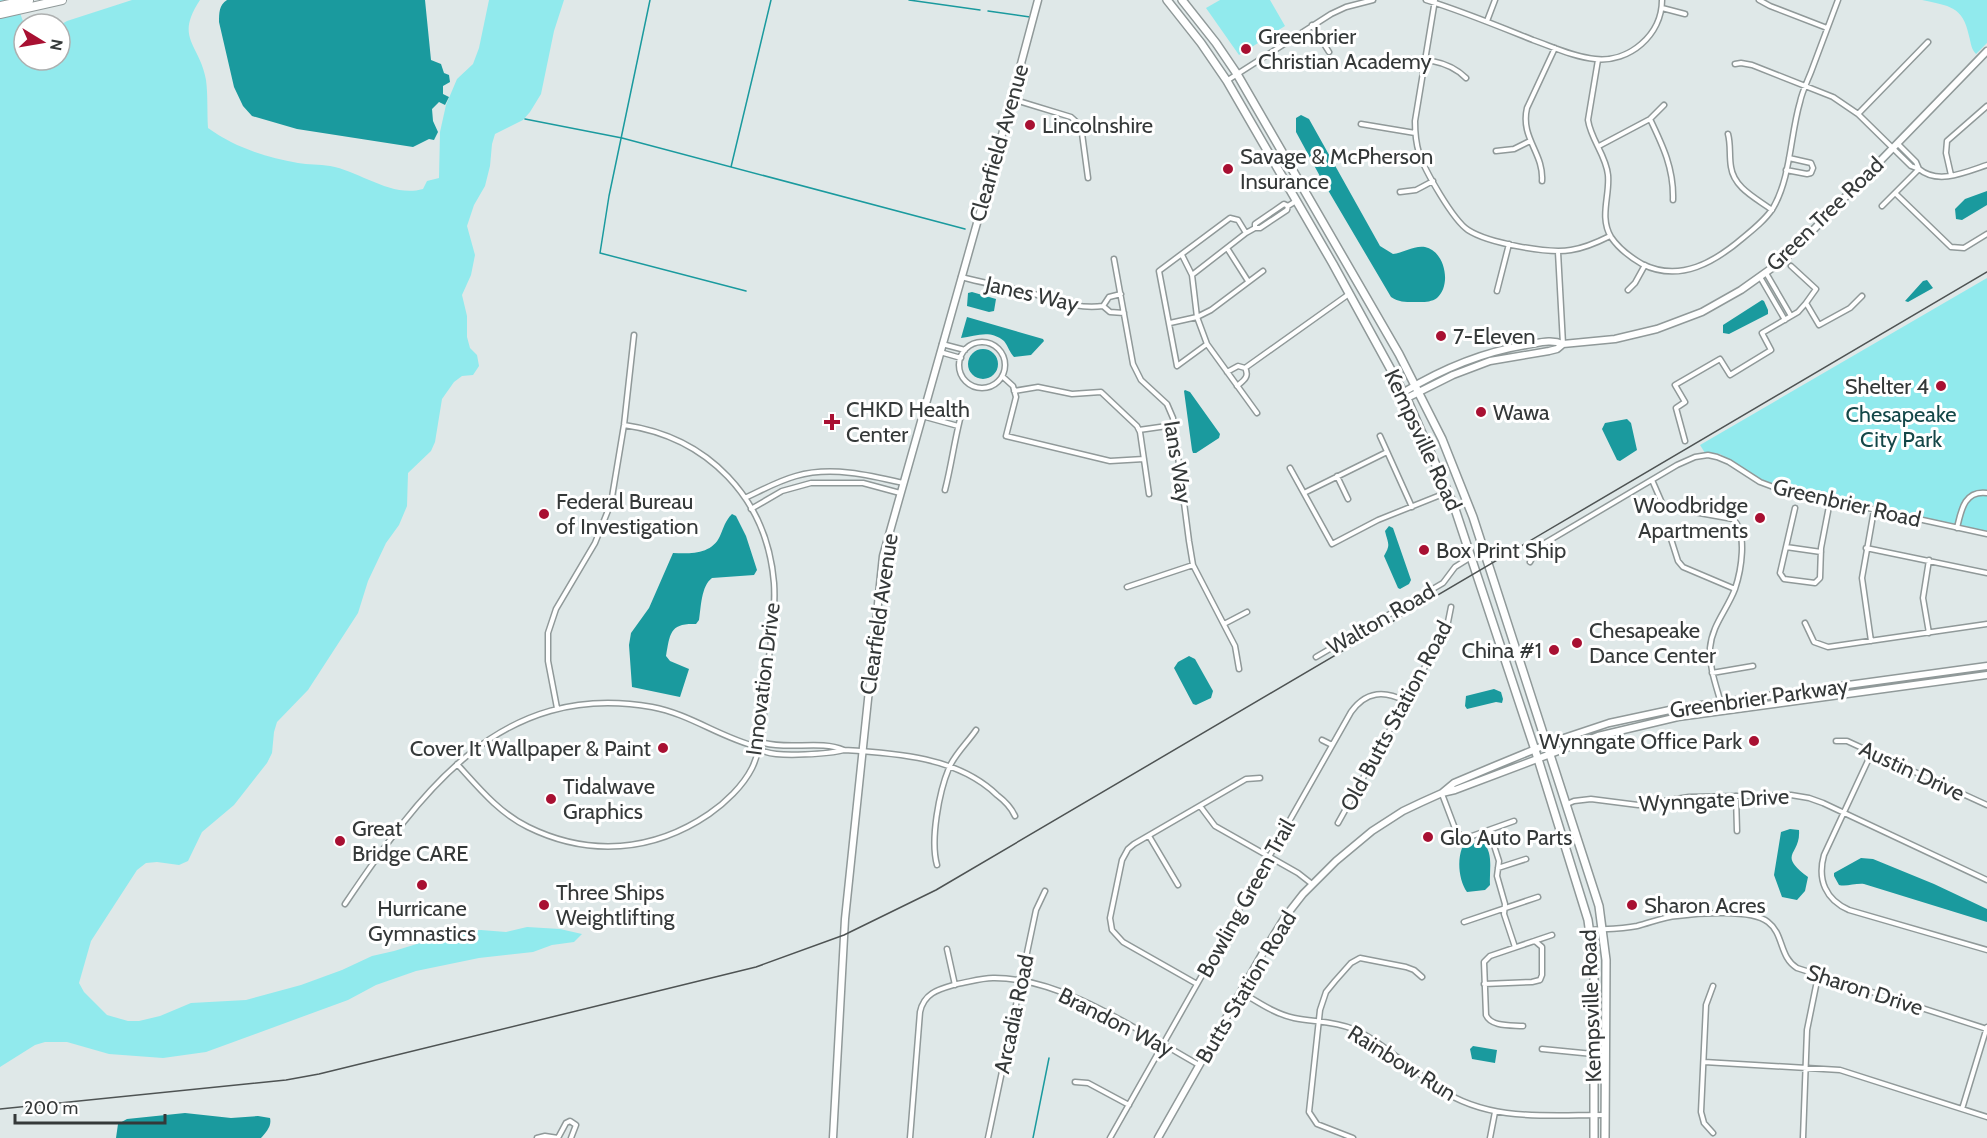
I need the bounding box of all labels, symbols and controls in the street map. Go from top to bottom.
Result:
north arrow [12,12,72,72]
place label: Greenbrier Christian Academy [1258,23,1432,75]
text: N [46,37,67,52]
marker: Greenbrier Christian Academy [1239,42,1253,56]
street label: Clearfield Avenue [964,61,1034,225]
place label: Lincolnshire [1042,112,1153,139]
marker: Lincolnshire [1023,118,1037,132]
place label: Savage & McPherson Insurance [1240,143,1433,195]
street label: Green Tree Road [1761,151,1889,277]
marker: Savage & McPherson Insurance [1221,162,1235,176]
street label: Janes Way [982,270,1081,318]
place label: 7-Eleven [1453,323,1536,350]
marker: 7-Eleven [1434,329,1448,343]
street label: Kempsville Road [1378,365,1468,515]
place label: Shelter 4 [1845,373,1929,400]
marker: Shelter 4 [1934,379,1948,393]
place label: CHKD Health Center [846,396,970,448]
place label: Wawa [1493,399,1550,426]
park label: Chesapeake City Park [1845,401,1957,453]
marker: Wawa [1474,405,1488,419]
marker: CHKD Health Center [823,413,841,431]
street label: Ians Way [1158,419,1198,505]
street label: Greenbrier Road [1770,473,1924,533]
place label: Federal Bureau of Investigation [556,488,699,540]
place label: Woodbridge Apartments [1633,492,1748,544]
marker: Federal Bureau of Investigation [537,507,551,521]
marker: Woodbridge Apartments [1753,511,1767,525]
street label: Clearfield Avenue [854,532,904,696]
place label: Box Print Ship [1436,537,1566,564]
marker: Box Print Ship [1417,543,1431,557]
street label: Walton Road [1322,577,1440,661]
street label: Innovation Drive [740,601,786,757]
street label: Old Butts Station Road [1334,616,1458,816]
place label: Chesapeake Dance Center [1589,617,1716,669]
marker: Chesapeake Dance Center [1570,636,1584,650]
place label: China #1 [1461,637,1542,664]
marker: China #1 [1547,643,1561,657]
street label: Greenbrier Parkway [1668,672,1850,724]
place label: Wynngate Office Park [1539,728,1742,755]
marker: Wynngate Office Park [1747,734,1761,748]
place label: Cover It Wallpaper & Paint [410,735,652,762]
street label: Austin Drive [1855,735,1969,807]
marker: Cover It Wallpaper & Paint [656,741,670,755]
place label: Tidalwave Graphics [563,773,655,825]
street label: Wynngate Drive [1638,783,1790,817]
marker: Tidalwave Graphics [544,792,558,806]
street label: Bowling Green Trail [1191,813,1301,982]
place label: Great Bridge CARE [352,815,469,867]
place label: Glo Auto Parts [1440,824,1572,851]
marker: Glo Auto Parts [1421,830,1435,844]
marker: Great Bridge CARE [333,834,347,848]
marker: Hurricane Gymnastics [415,878,429,892]
place label: Three Ships Weightlifting [556,879,676,931]
place label: Sharon Acres [1644,892,1766,919]
place label: Hurricane Gymnastics [368,895,476,947]
marker: Three Ships Weightlifting [537,898,551,912]
marker: Sharon Acres [1625,898,1639,912]
street label: Butts Station Road [1190,906,1302,1068]
street label: Kempsville Road [1575,929,1607,1083]
street label: Arcadia Road [988,952,1040,1076]
street label: Sharon Drive [1803,959,1927,1021]
street label: Brandon Way [1054,982,1178,1062]
street label: Rainbow Run [1343,1019,1461,1107]
scale bar [15,1087,165,1125]
text: 200 m [24,1097,78,1119]

